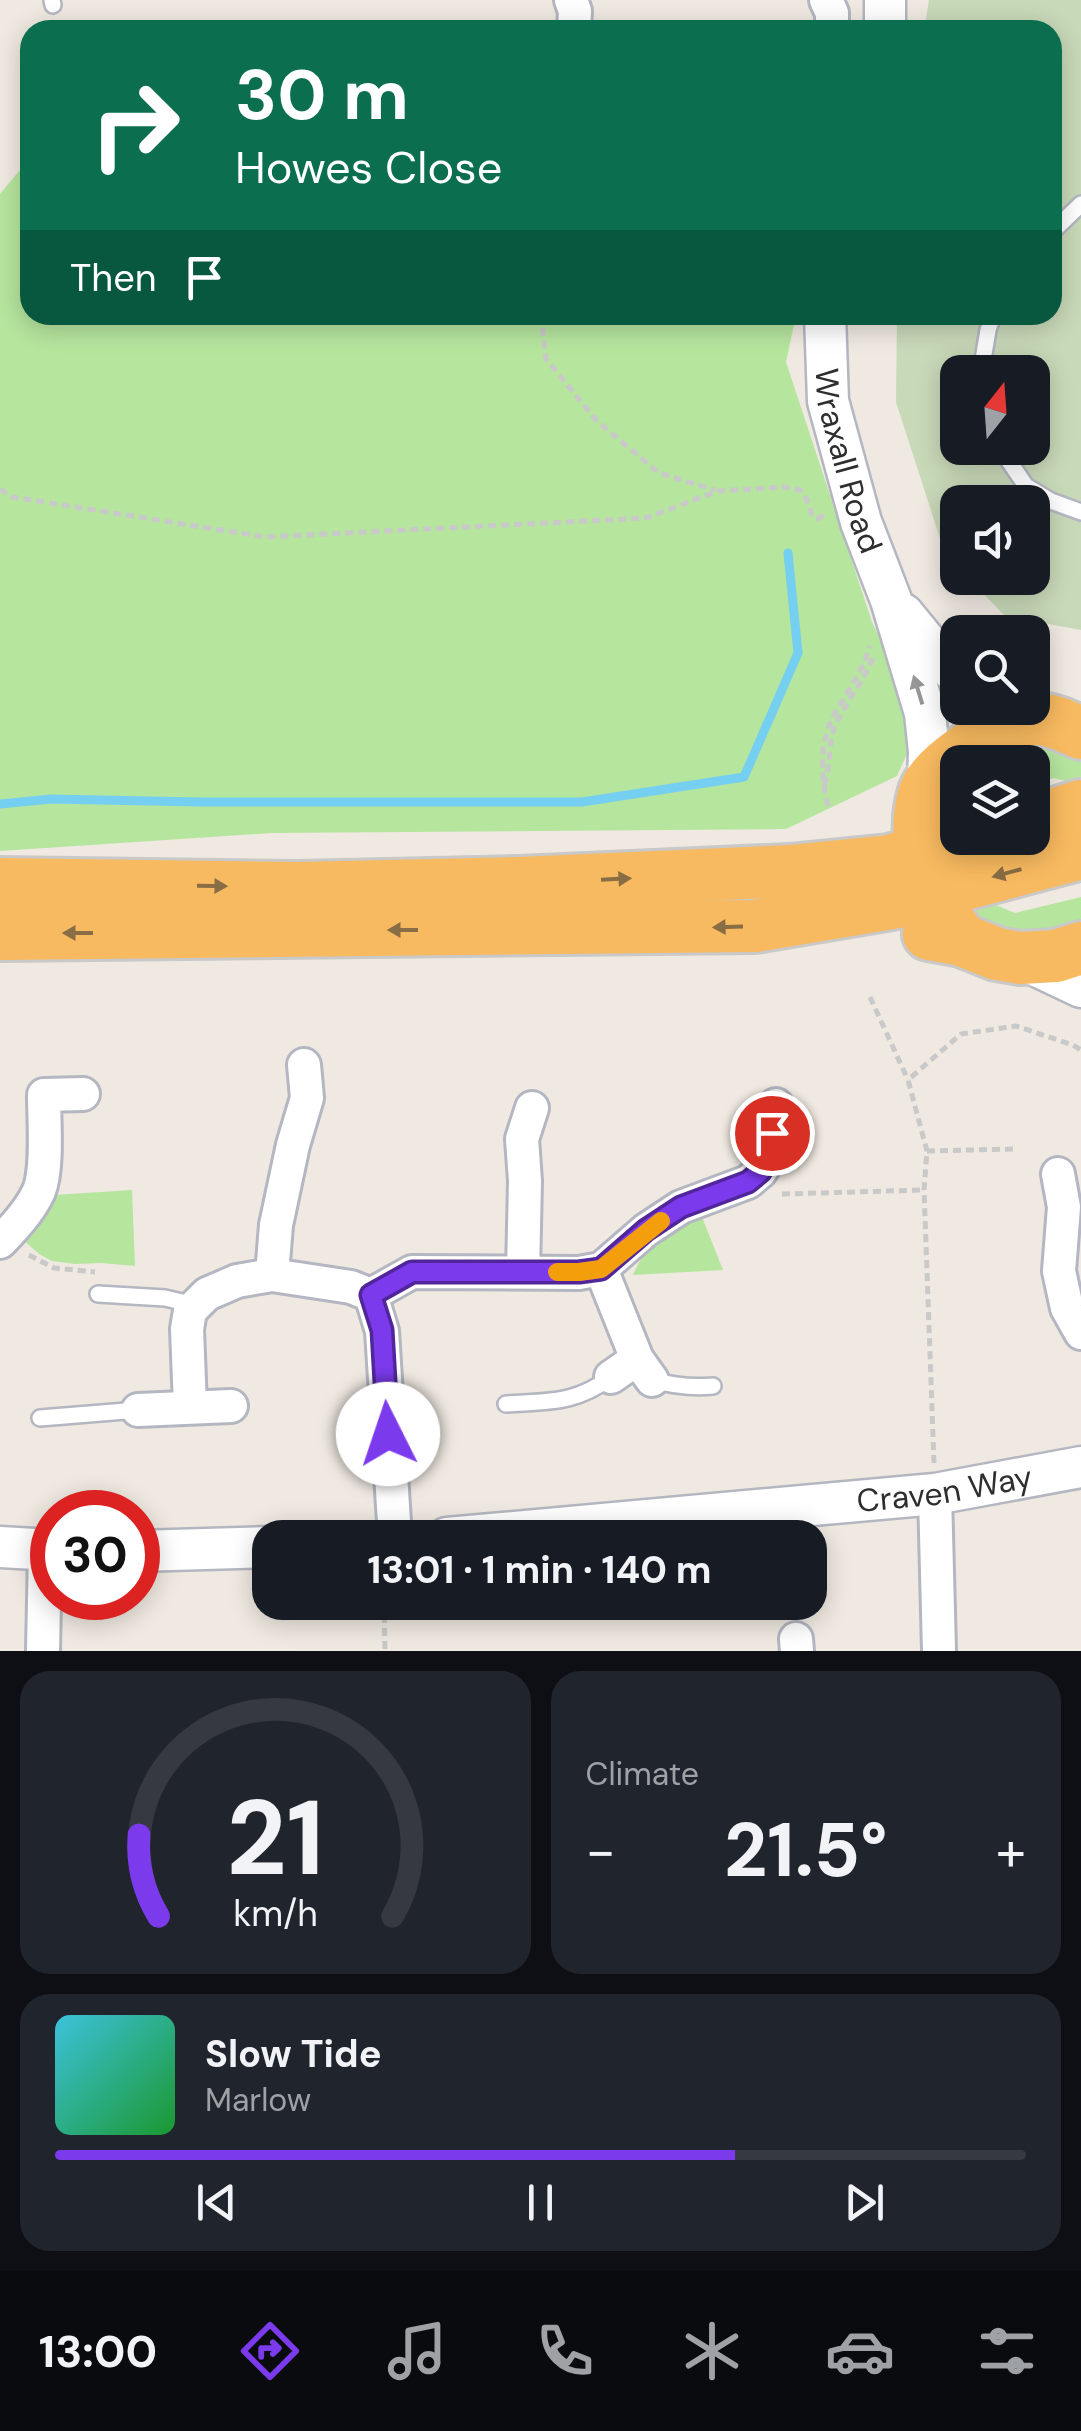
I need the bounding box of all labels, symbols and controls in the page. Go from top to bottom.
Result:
text: 30 m [235,50,409,141]
icon: right [70,60,200,190]
text: Howes Close [235,138,502,197]
icon: arrive [177,250,232,305]
text: Then [70,253,157,303]
north arrow [940,355,1050,465]
map controls [940,355,1050,855]
street label: Wraxall Road [806,367,892,559]
button: sound [940,485,1050,595]
button: search [940,615,1050,725]
one-way arrow [910,674,925,705]
button: layers [940,745,1050,855]
one-way arrow [991,865,1022,881]
one-way arrow [600,871,632,887]
one-way arrow [197,879,229,895]
one-way arrow [711,919,743,935]
one-way arrow [386,922,418,938]
one-way arrow [61,925,93,941]
pin [730,1091,815,1176]
icon: arrive [745,1106,800,1161]
position arrow [336,1382,440,1486]
street label: Craven Way [855,1455,1036,1522]
speed limit sign: 30 [30,1490,160,1620]
text: 13:01 · 1 min · 140 m [367,1545,712,1595]
text: Climate [586,1753,699,1795]
text: 21 [226,1771,324,1906]
text: 21.5° [724,1802,887,1899]
text: − [586,1815,616,1887]
text: + [996,1815,1026,1887]
text: km/h [233,1891,317,1937]
text: Slow Tide [205,2029,382,2079]
text: Marlow [205,2079,311,2121]
icon: previous [189,2175,244,2230]
icon: pause [513,2175,568,2230]
icon: next [837,2175,892,2230]
icon: directions [235,2316,305,2386]
icon: music [382,2316,452,2386]
icon: phone [530,2316,600,2386]
icon: climate [677,2316,747,2386]
icon: car [825,2316,895,2386]
icon: filters [972,2316,1042,2386]
text: 13:00 [39,2322,157,2381]

